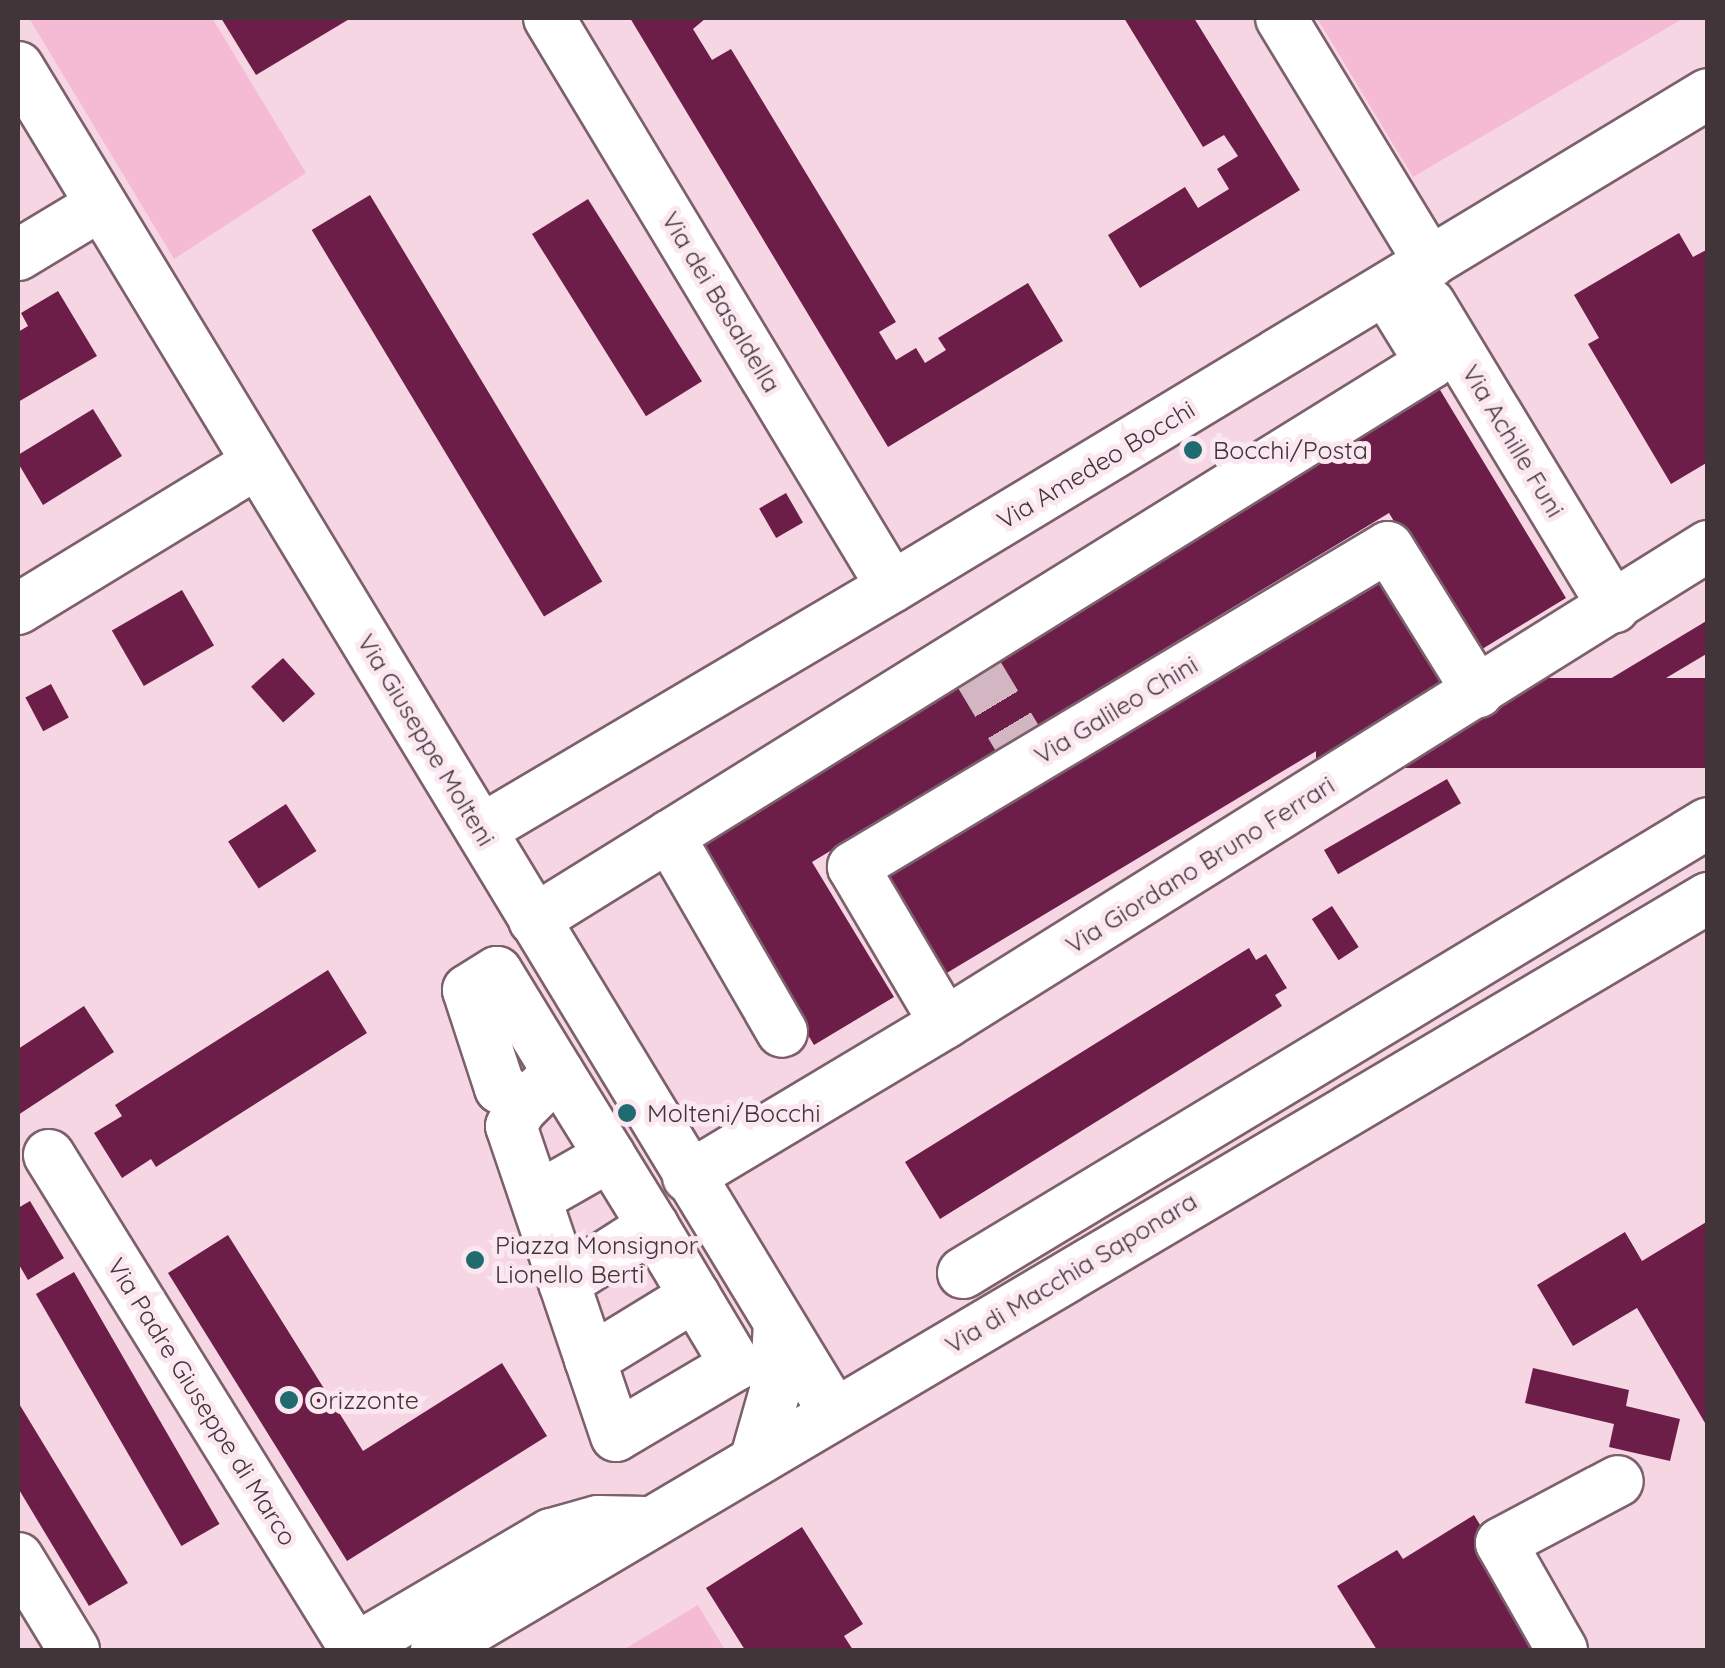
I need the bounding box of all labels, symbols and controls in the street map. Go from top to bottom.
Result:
street label: Via dei Basaldella [655,206,787,398]
street label: Via Achille Funi [1456,359,1570,523]
street label: Via Amedeo Bocchi [992,394,1200,536]
place label: Bocchi/Posta [1213,435,1368,465]
marker: Bocchi/Posta [1182,439,1204,461]
street label: Via Giuseppe Molteni [351,629,501,851]
street label: Via Galileo Chini [1029,649,1203,771]
street label: Via Giordano Bruno Ferrari [1060,770,1340,960]
place label: Molteni/Bocchi [647,1098,821,1128]
marker: Molteni/Bocchi [616,1102,638,1124]
street label: Via di Macchia Saponara [940,1186,1202,1360]
place label: Piazza Monsignor Lionello Berti [495,1231,698,1290]
marker: Piazza Monsignor Lionello Berti [464,1249,486,1271]
street label: Via Padre Giuseppe di Marco [101,1253,303,1551]
place label: Orizzonte [309,1385,419,1415]
marker: Orizzonte [278,1389,300,1411]

